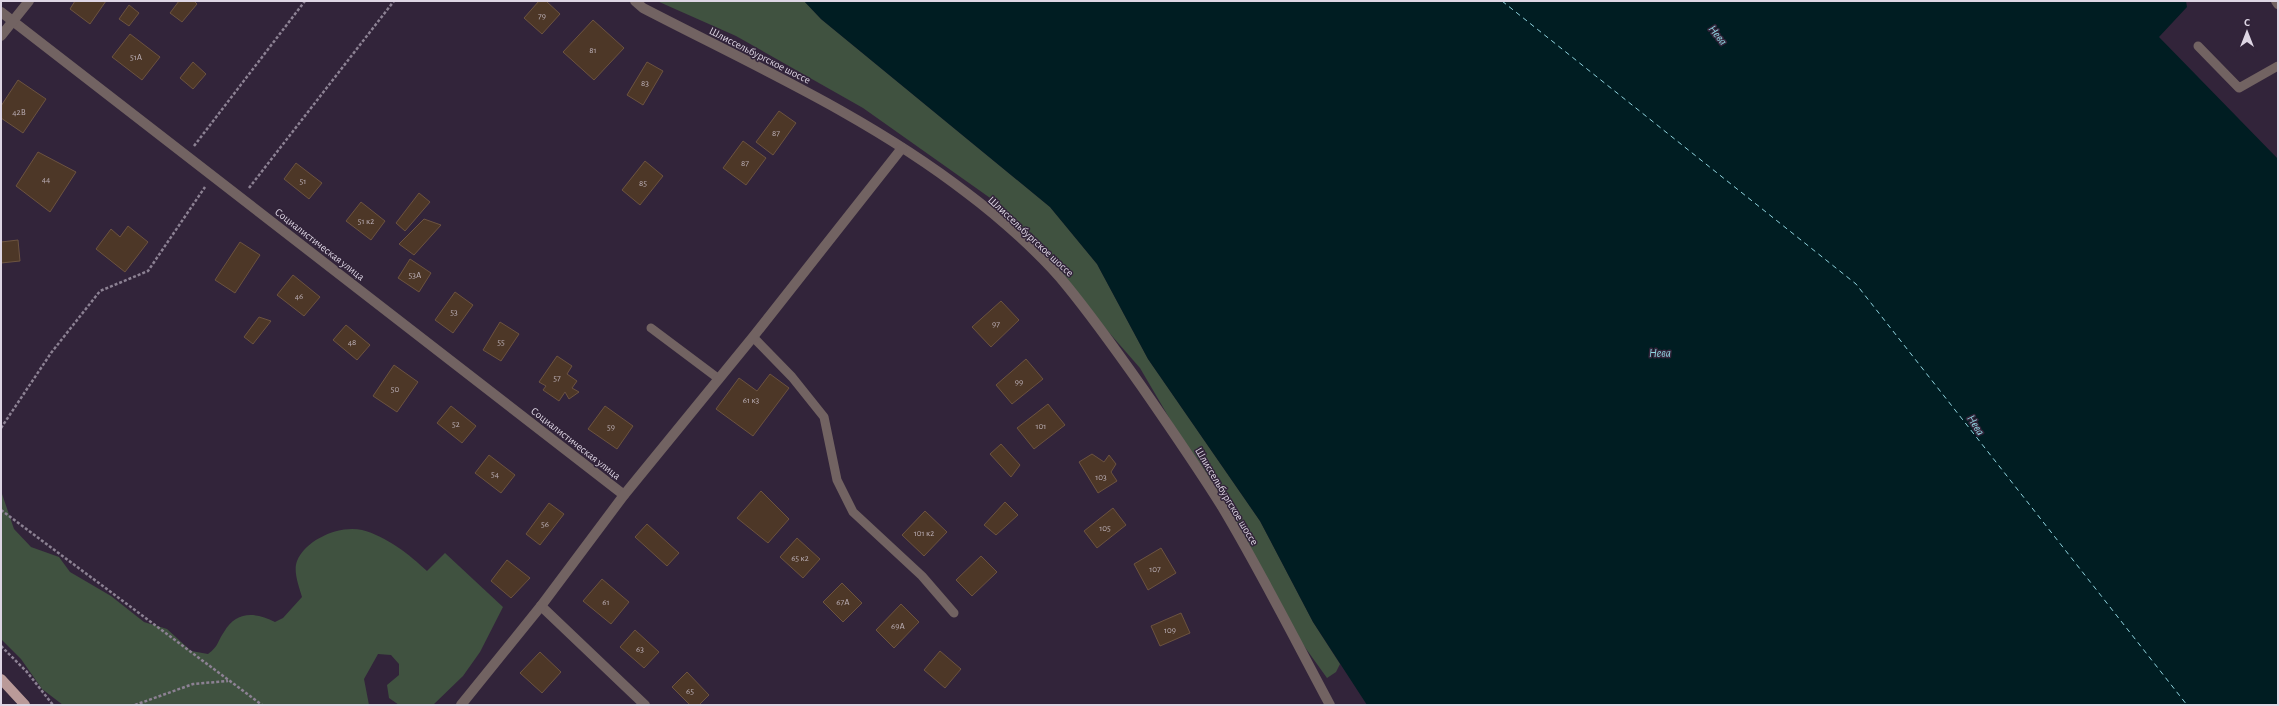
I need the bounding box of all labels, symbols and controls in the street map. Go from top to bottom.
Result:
house number: 79 [538,12,546,21]
north arrow [2227,12,2267,52]
text: С [2244,17,2250,28]
water label: Нева [1706,23,1730,47]
street label: Шлиссельбургское шоссе [707,25,812,86]
house number: 81 [589,46,597,55]
house number: 51А [130,53,143,62]
house number: 83 [641,79,649,88]
house number: 42В [12,108,26,117]
house number: 87 [772,129,780,138]
house number: 87 [741,159,749,168]
house number: 44 [42,175,51,184]
house number: 51 [300,177,306,186]
house number: 85 [639,179,647,188]
street label: Шлиссельбургское шоссе [986,194,1075,279]
street label: Социалистическая улица [273,206,367,283]
house number: 51 к2 [358,217,374,226]
house number: 53А [409,271,422,280]
house number: 46 [295,292,303,301]
house number: 53 [450,308,458,317]
house number: 97 [992,320,1000,329]
house number: 48 [348,338,356,347]
house number: 55 [497,338,505,347]
water label: Нева [1649,347,1671,359]
house number: 57 [553,374,561,383]
house number: 99 [1015,378,1023,387]
house number: 50 [391,385,400,394]
house number: 61 к3 [743,396,760,405]
street label: Социалистическая улица [529,405,623,482]
water label: Нева [1965,413,1987,437]
house number: 52 [452,420,460,429]
house number: 101 [1036,422,1046,431]
house number: 59 [607,423,615,432]
street label: Шлиссельбургское шоссе [1193,445,1260,547]
house number: 54 [491,470,500,479]
house number: 103 [1095,473,1107,482]
house number: 56 [541,520,549,529]
house number: 105 [1099,524,1111,533]
house number: 101 к2 [914,529,934,538]
house number: 65 к2 [791,554,809,563]
house number: 107 [1149,565,1161,574]
house number: 61 [602,598,610,607]
house number: 67А [836,598,850,607]
house number: 69А [891,622,906,631]
house number: 109 [1164,626,1176,635]
house number: 63 [636,645,644,654]
house number: 65 [686,687,694,696]

